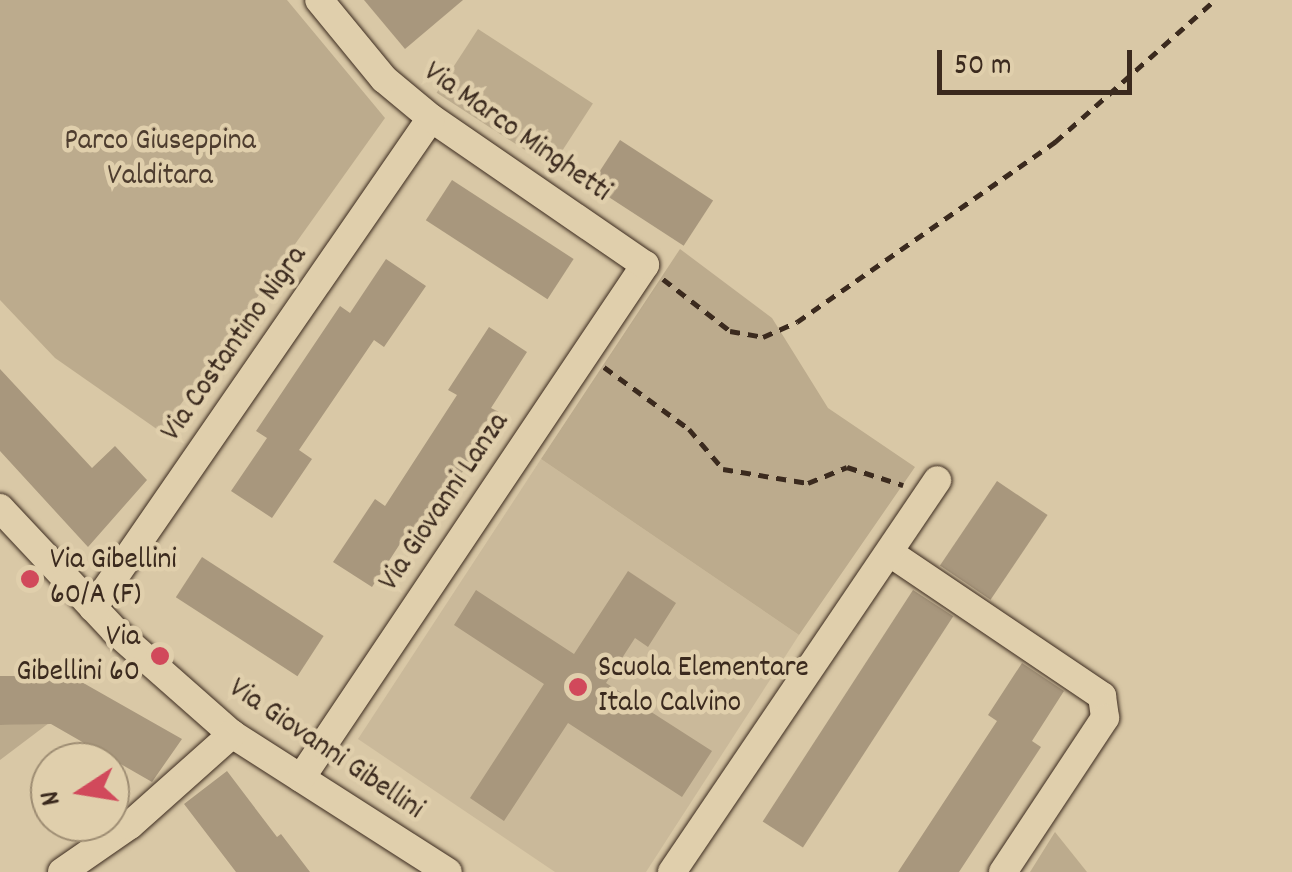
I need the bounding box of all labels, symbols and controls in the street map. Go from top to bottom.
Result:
scale bar [942,30,1137,92]
text: 50 m [954,46,1012,89]
street label: Via Marco Minghetti [415,56,617,212]
park label: Parco Giuseppina Valditara [64,125,256,196]
street label: Via Costantino Nigra [155,240,317,450]
street label: Via Giovanni Lanza [373,407,519,599]
place label: Via Gibellini 60/A (F) [50,544,177,614]
marker: Via Gibellini 60/A (F) [19,568,41,590]
place label: Via Gibellini 60 [16,621,140,692]
marker: Via Gibellini 60 [149,645,171,667]
place label: Scuola Elementare Italo Calvino [598,652,809,722]
street label: Via Giovanni Gibellini [221,672,429,830]
marker: Scuola Elementare Italo Calvino [567,676,589,698]
north arrow [30,742,130,842]
text: N [32,787,74,809]

